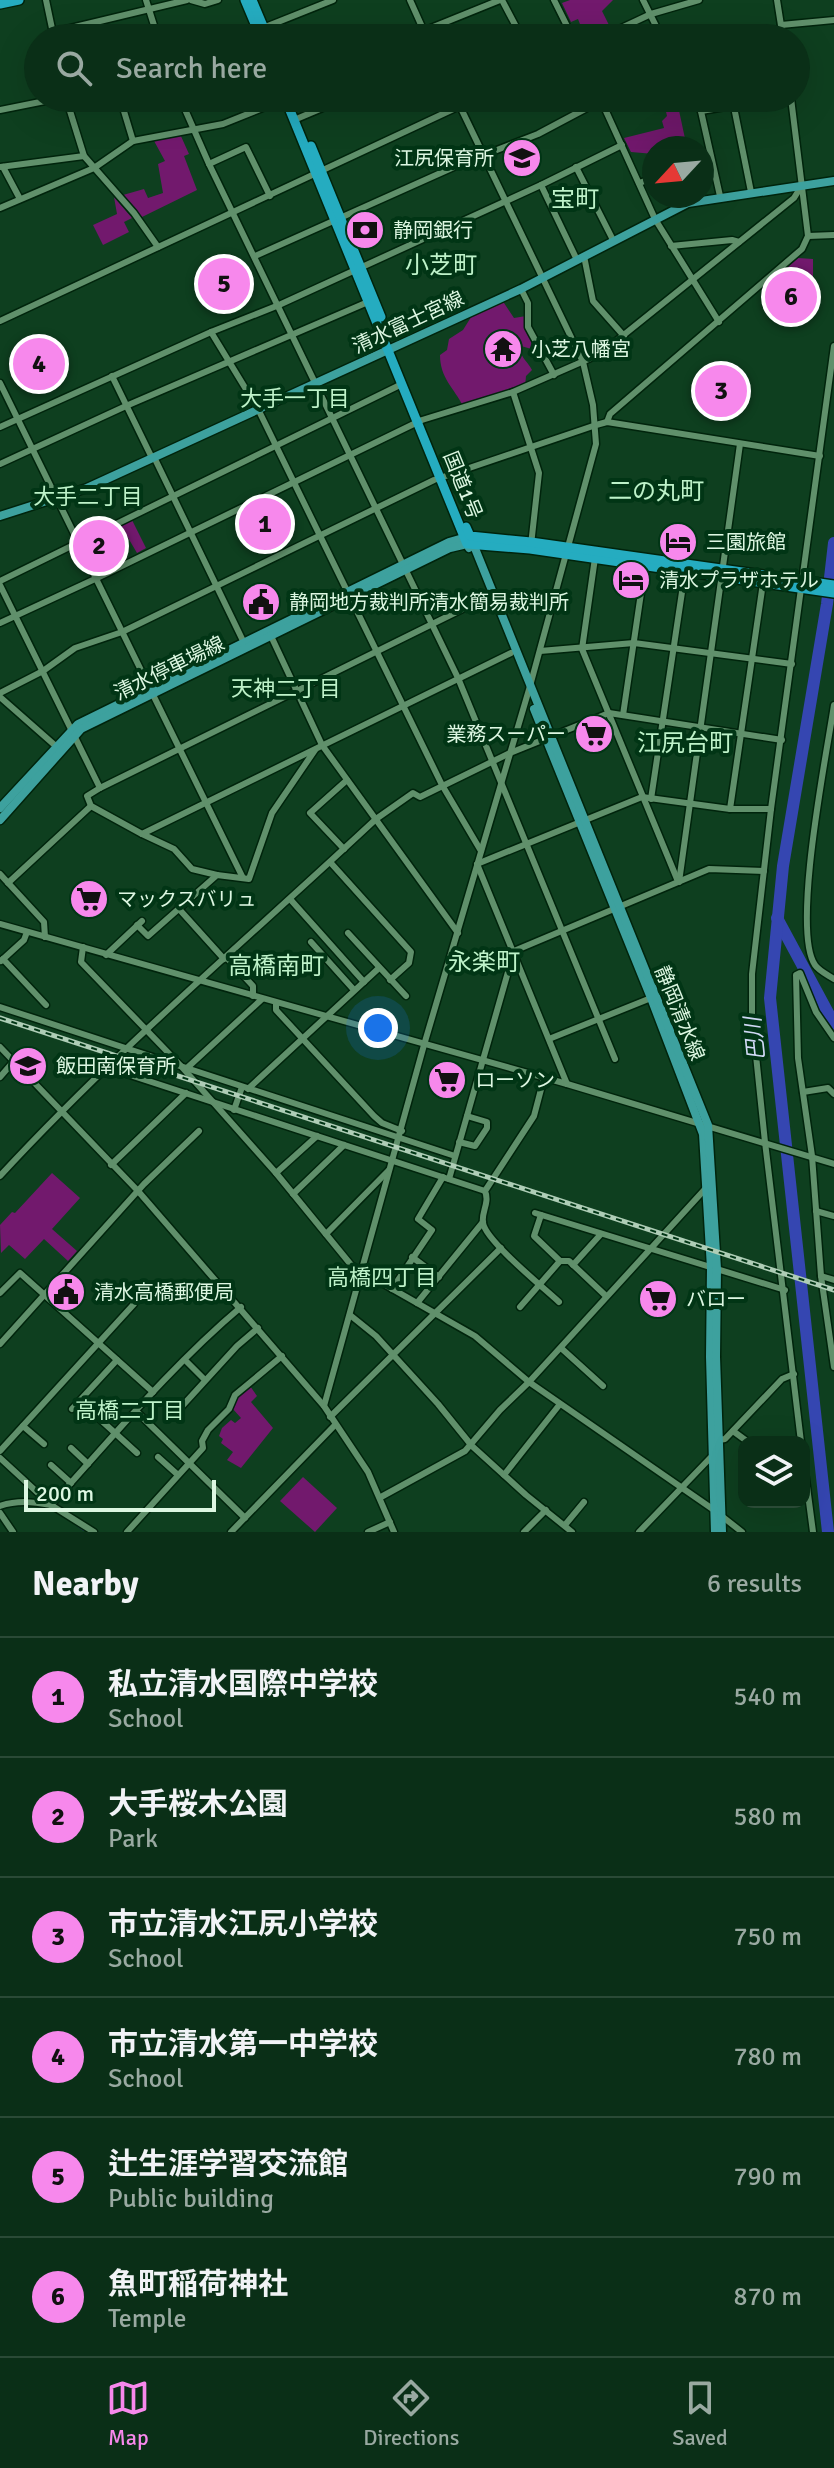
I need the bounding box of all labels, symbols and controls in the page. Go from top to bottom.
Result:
search box [24,24,810,112]
icon: search [52,46,96,90]
text: Search here [116,50,267,87]
north arrow [642,136,714,208]
school or university icon: 江尻保育所 [501,137,543,179]
place label: 江尻保育所 [394,146,494,171]
district label: 宝町 [551,184,599,214]
bank icon: 静岡銀行 [344,209,386,251]
place label: 静岡銀行 [393,218,473,243]
district label: 小芝町 [405,250,477,280]
pin: 5 [198,254,250,314]
pin: 6 [765,267,817,327]
street label: 清水富士宮線 [349,286,468,359]
temple icon: 小芝八幡宮 [482,328,524,370]
pin: 4 [13,334,65,394]
place label: 小芝八幡宮 [531,337,631,362]
pin: 3 [695,361,747,421]
district label: 大手一丁目 [240,385,350,412]
street label: 国道1号 [438,448,487,523]
district label: 二の丸町 [608,476,704,506]
district label: 大手二丁目 [33,483,143,510]
pin: 1 [239,494,291,554]
pin: 2 [73,516,125,576]
hotel icon: 三園旅館 [657,521,699,563]
place label: 三園旅館 [706,530,786,555]
hotel icon: 清水プラザホテル [610,559,652,601]
place label: 清水プラザホテル [659,568,819,593]
public building icon: 静岡地方裁判所清水簡易裁判所 [240,581,282,623]
place label: 静岡地方裁判所清水簡易裁判所 [289,590,569,615]
street label: 清水停車場線 [110,631,229,706]
district label: 天神二丁目 [231,675,341,702]
supermarket icon: 業務スーパー [573,713,615,755]
place label: 業務スーパー [446,722,566,747]
district label: 江尻台町 [637,728,733,758]
supermarket icon: マックスバリュ [68,878,110,920]
place label: マックスバリュ [117,887,256,912]
district label: 永楽町 [448,947,520,977]
district label: 高橋南町 [228,951,324,981]
street label: 静岡清水線 [649,962,710,1064]
your location [358,1008,398,1048]
water label: 巴川 [739,1014,770,1062]
school or university icon: 飯田南保育所 [7,1045,49,1087]
place label: 飯田南保育所 [56,1054,176,1079]
supermarket icon: ローソン [426,1059,468,1101]
place label: ローソン [475,1068,555,1093]
district label: 高橋四丁目 [327,1264,437,1291]
public building icon: 清水高橋郵便局 [45,1271,87,1313]
supermarket icon: バロー [637,1278,679,1320]
place label: 清水高橋郵便局 [94,1280,234,1305]
place label: バロー [686,1287,746,1312]
district label: 高橋二丁目 [75,1397,185,1424]
map controls [738,1436,810,1508]
button: layers [738,1436,810,1508]
scale bar [24,1476,216,1512]
text: 200 m [36,1480,94,1507]
text: Nearby [32,1563,139,1605]
text: 6 results [707,1568,802,1600]
text: 私立清水国際中学校 [108,1666,378,1703]
text: 1 [51,1681,65,1713]
text: 540 m [733,1681,802,1713]
text: School [108,1703,184,1735]
text: 大手桜木公園 [108,1786,288,1823]
text: 2 [51,1801,65,1833]
text: 580 m [733,1801,802,1833]
text: Park [108,1823,158,1855]
text: 市立清水江尻小学校 [108,1906,378,1943]
text: 3 [51,1921,65,1953]
text: 750 m [733,1921,802,1953]
text: School [108,1943,184,1975]
text: 市立清水第一中学校 [108,2026,378,2063]
text: 4 [51,2041,65,2073]
text: 780 m [733,2041,802,2073]
text: School [108,2063,184,2095]
text: 辻生涯学習交流館 [108,2146,348,2183]
text: 5 [51,2161,65,2193]
text: 790 m [733,2161,802,2193]
text: Public building [108,2183,274,2215]
text: 魚町稲荷神社 [108,2266,288,2303]
text: 6 [51,2281,65,2313]
text: 870 m [733,2281,802,2313]
text: Temple [108,2303,187,2335]
tab: Map [106,2376,150,2451]
tab: Directions [363,2376,459,2451]
tab: Saved [672,2376,728,2451]

